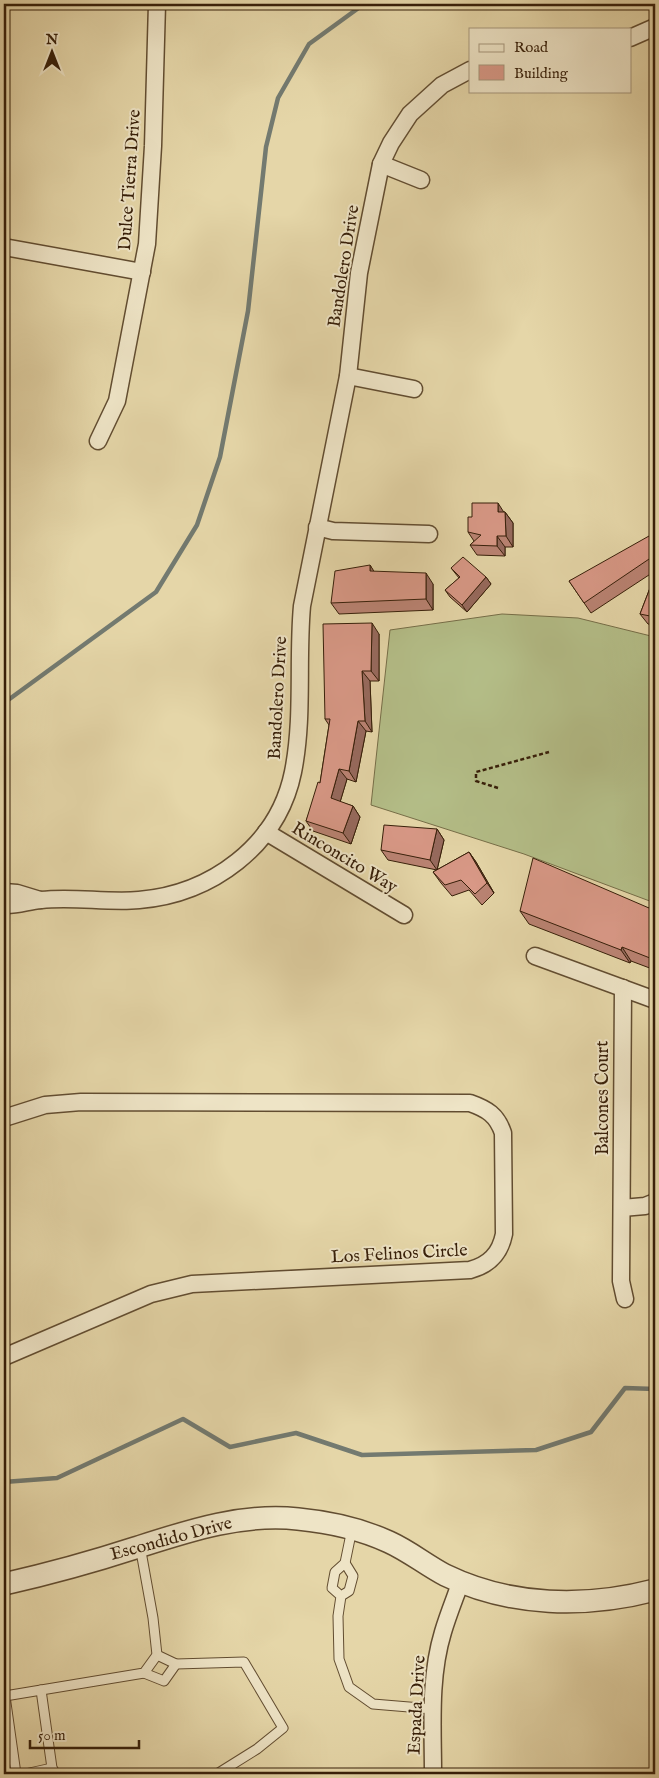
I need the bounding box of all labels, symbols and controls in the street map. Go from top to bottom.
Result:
north arrow [28,28,78,78]
legend [469,28,632,92]
text: N [45,31,58,49]
text: Road [514,38,549,57]
text: Building [514,64,569,83]
street label: Dulce Tierra Drive [114,109,147,252]
street label: Bandolero Drive [323,203,366,329]
street label: Bandolero Drive [264,636,293,760]
street label: Rinconcito Way [287,818,402,899]
street label: Balcones Court [592,1041,615,1155]
street label: Los Felinos Circle [330,1239,468,1270]
street label: Escondido Drive [108,1512,235,1567]
street label: Espada Drive [403,1655,432,1755]
scale bar [30,1718,139,1750]
text: 50 m [38,1726,66,1745]

